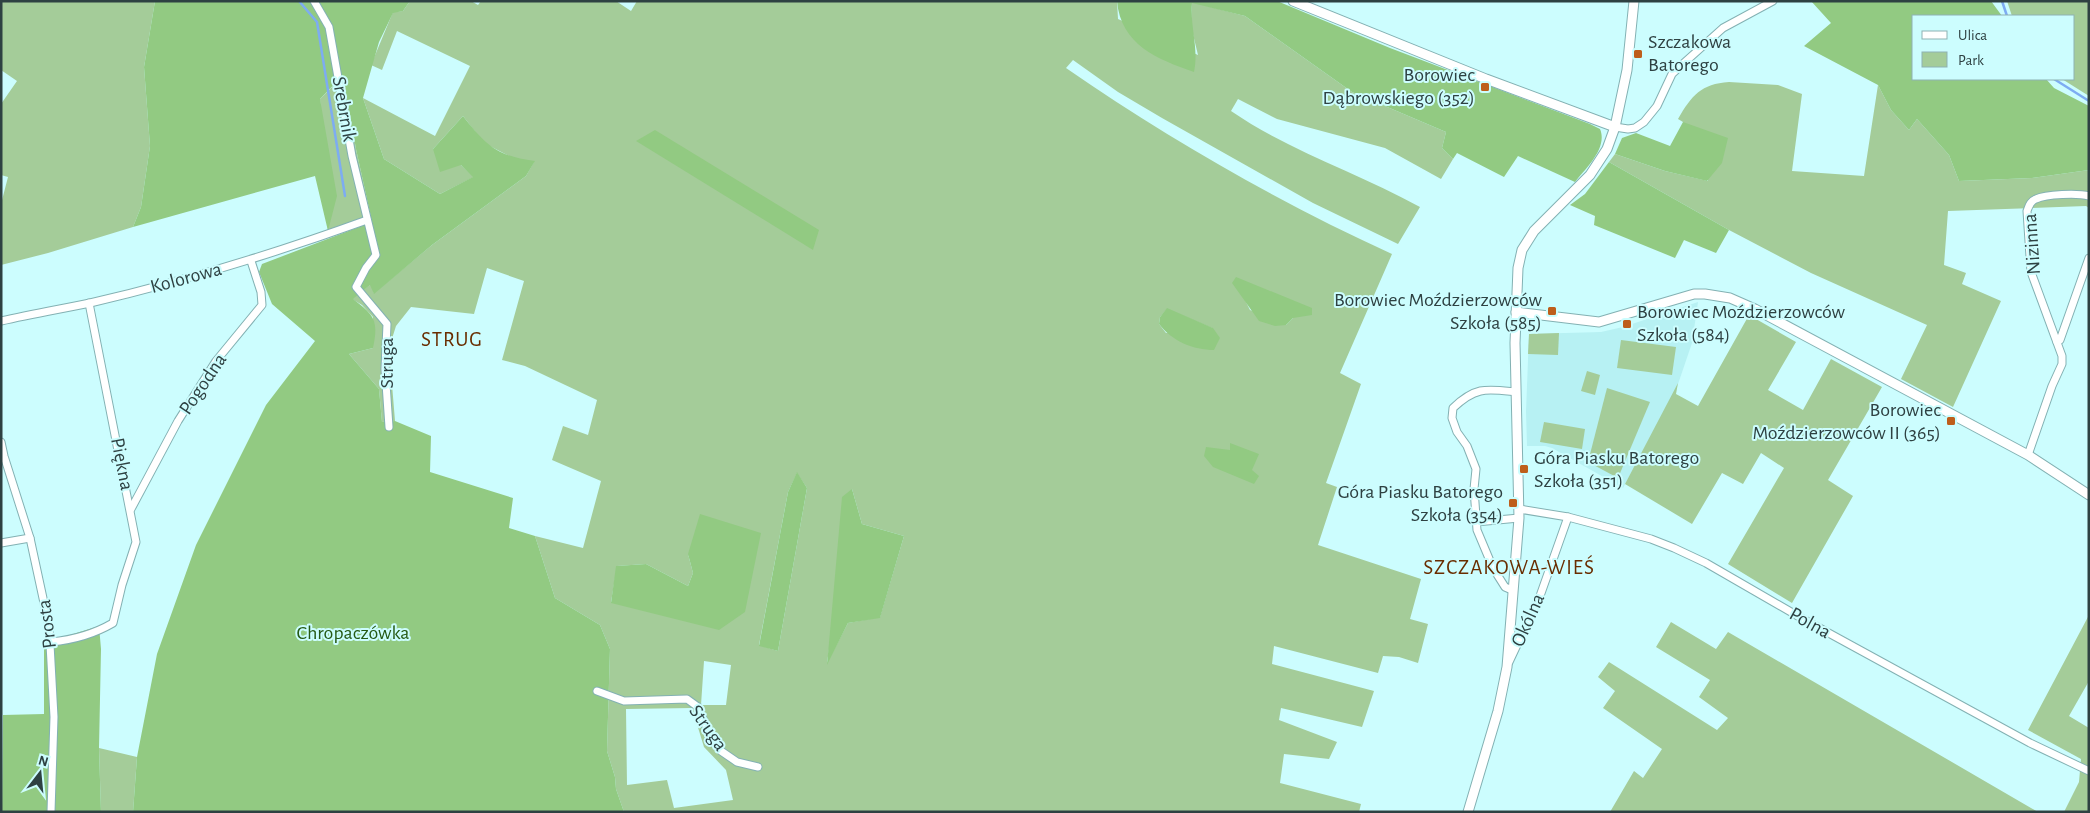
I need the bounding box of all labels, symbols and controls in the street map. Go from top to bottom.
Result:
legend [1912,15,2075,80]
text: Ulica [1958,28,1987,43]
place label: Szczakowa Batorego [1648,32,1731,75]
marker: Szczakowa Batorego [1632,48,1644,60]
text: Park [1958,53,1984,68]
place label: Borowiec Dąbrowskiego (352) [1322,65,1475,108]
street label: Srebrnik [328,75,360,143]
marker: Borowiec Dąbrowskiego (352) [1479,81,1491,93]
street label: Nizinna [2020,213,2044,275]
street label: Kolorowa [148,259,224,297]
place label: Borowiec Moździerzowców Szkoła (585) [1334,290,1543,333]
place label: Borowiec Moździerzowców Szkoła (584) [1637,302,1846,345]
marker: Borowiec Moździerzowców Szkoła (585) [1546,305,1558,317]
marker: Borowiec Moździerzowców Szkoła (584) [1621,318,1633,330]
district label: STRUG [421,329,483,350]
street label: Struga [377,337,397,389]
street label: Pogodna [175,350,231,418]
place label: Borowiec Moździerzowców II (365) [1752,400,1941,443]
marker: Borowiec Moździerzowców II (365) [1945,415,1957,427]
street label: Piękna [107,436,137,492]
place label: Góra Piasku Batorego Szkoła (351) [1534,448,1699,491]
marker: Góra Piasku Batorego Szkoła (351) [1518,463,1530,475]
place label: Góra Piasku Batorego Szkoła (354) [1338,482,1503,525]
marker: Góra Piasku Batorego Szkoła (354) [1507,497,1519,509]
district label: SZCZAKOWA-WIEŚ [1423,554,1595,578]
street label: Okólna [1508,590,1548,650]
street label: Prosta [34,598,60,650]
street label: Polna [1786,604,1834,642]
park label: Chropaczówka [297,623,409,643]
street label: Struga [685,701,731,755]
north arrow [15,748,65,798]
text: N [37,753,50,770]

